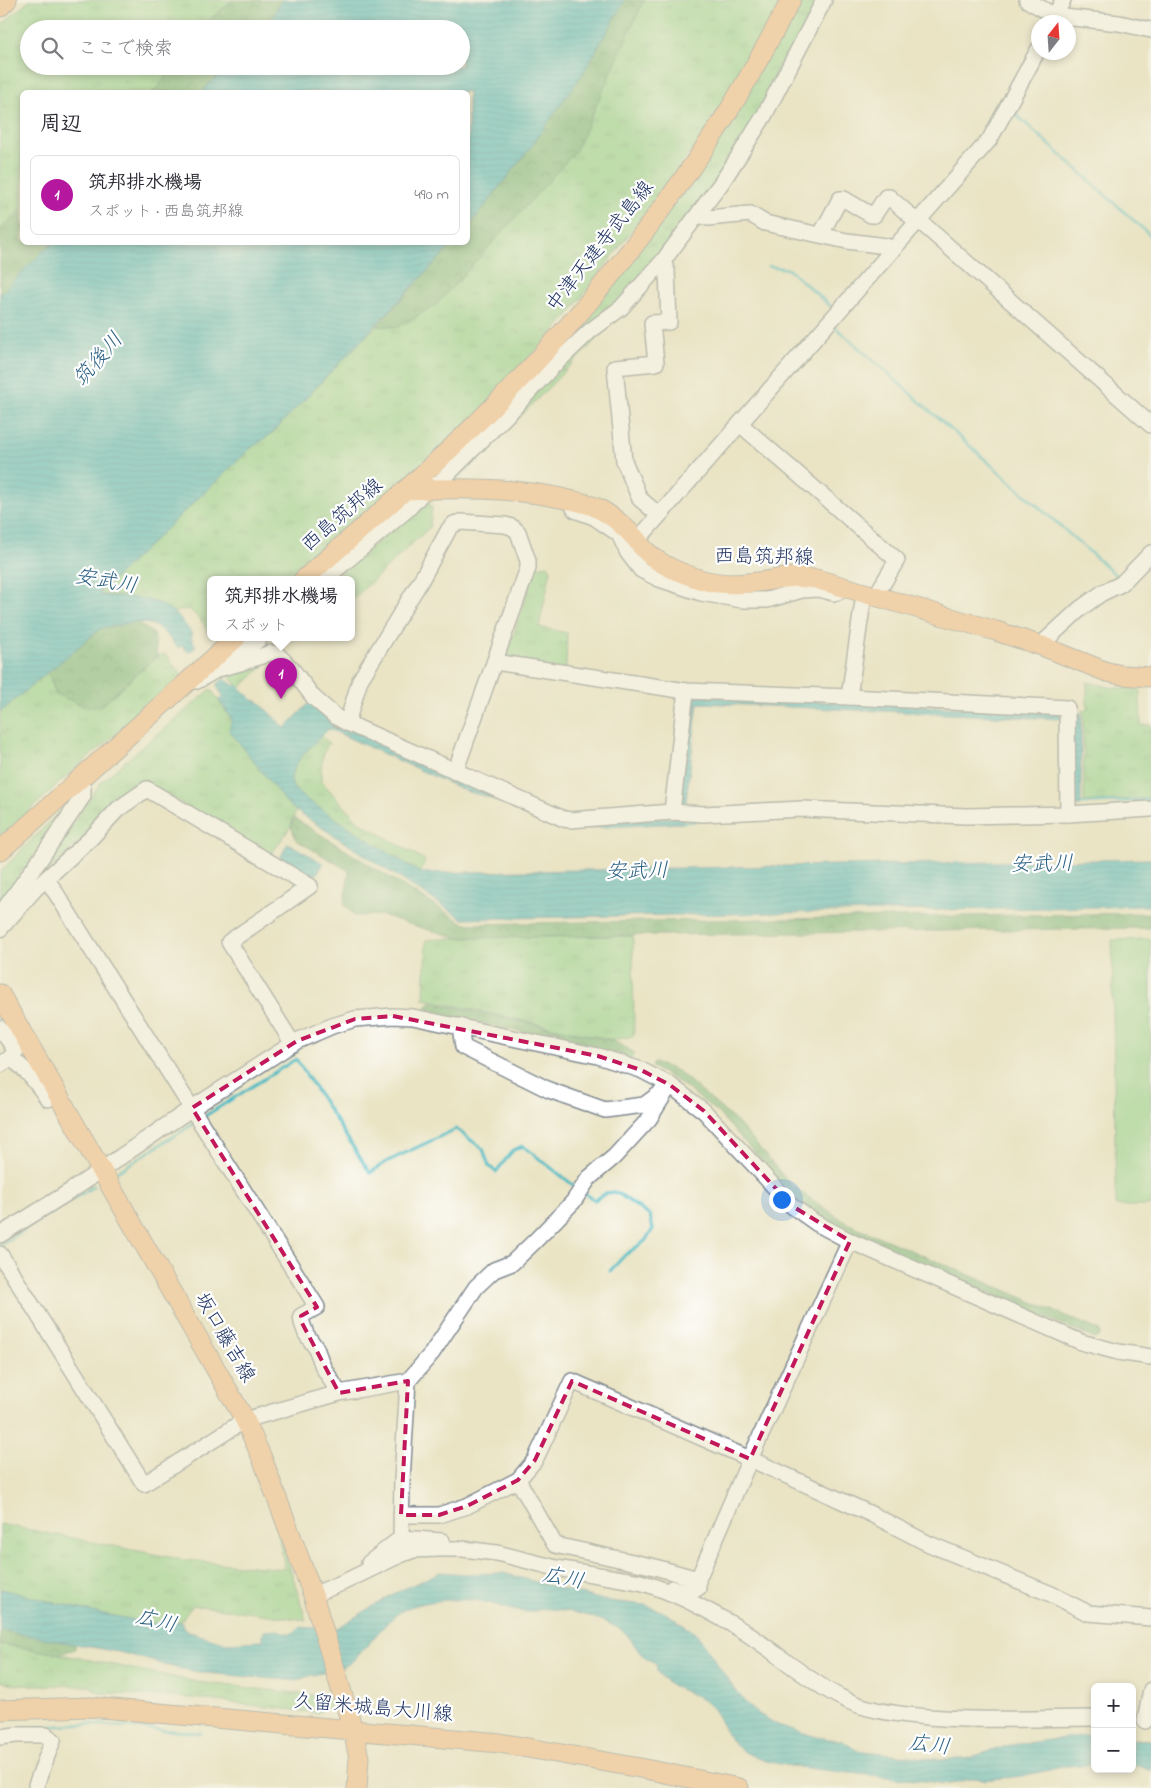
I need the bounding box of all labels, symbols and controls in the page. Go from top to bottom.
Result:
north arrow [1031,15,1076,60]
search box [20,20,470,75]
icon: search [38,34,66,62]
text: ここで検索 [78,36,173,63]
text: 周辺 [40,110,82,140]
text: 筑邦排水機場 [88,170,202,197]
street label: 中津天建寺武島線 [540,175,662,319]
text: 1 [54,183,60,207]
text: 490 m [414,183,449,207]
text: スポット · 西島筑邦線 [88,200,243,224]
water label: 筑後川 [67,326,131,394]
street label: 西島筑邦線 [296,472,390,560]
street label: 西島筑邦線 [714,543,814,573]
water label: 安武川 [72,562,140,602]
popup [207,576,355,641]
text: 筑邦排水機場 [224,584,338,611]
text: スポット [224,614,288,638]
pin: 1 [265,658,297,699]
water label: 安武川 [1010,849,1074,881]
water label: 安武川 [605,856,669,888]
your location [769,1187,795,1213]
street label: 坂口藤吉線 [186,1287,262,1389]
water label: 広川 [540,1560,586,1598]
water label: 広川 [132,1602,180,1642]
map controls [1091,1683,1136,1773]
button: + [1091,1683,1136,1728]
street label: 久留米城島大川線 [292,1688,454,1730]
button: − [1091,1728,1136,1773]
water label: 広川 [906,1729,952,1763]

